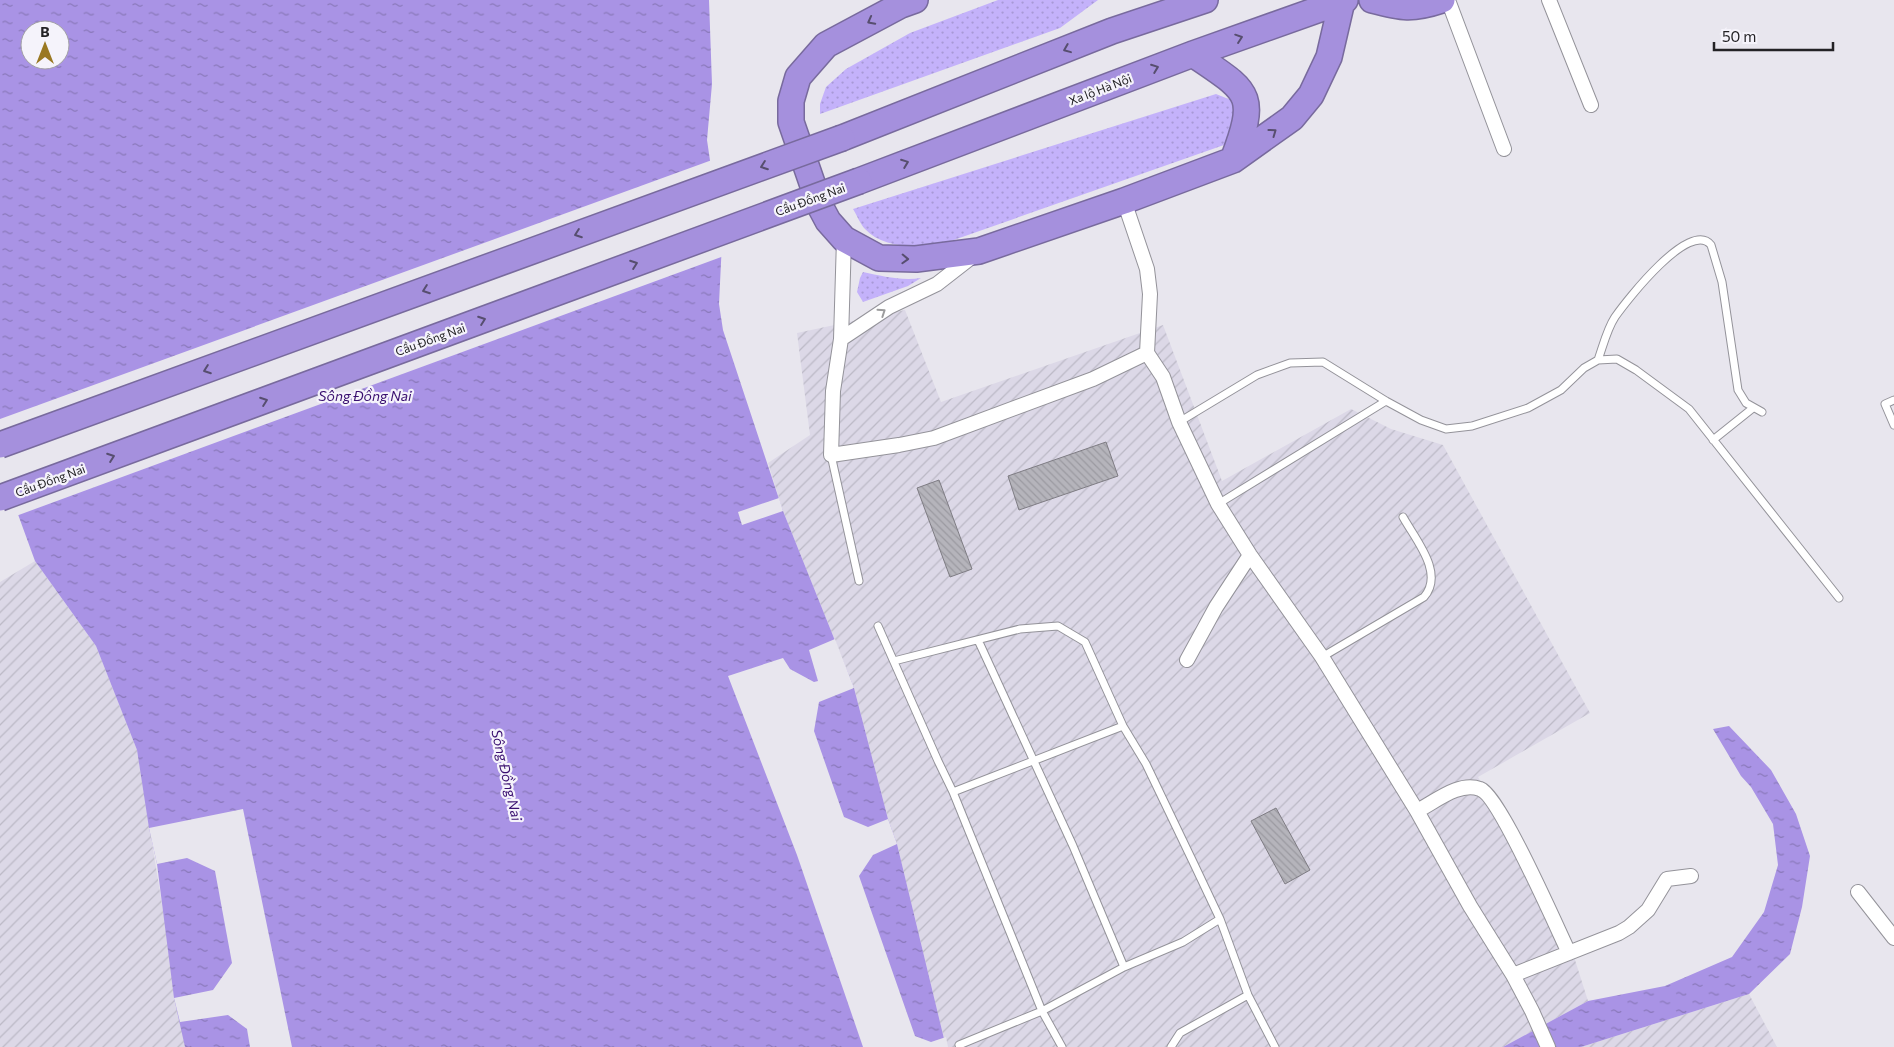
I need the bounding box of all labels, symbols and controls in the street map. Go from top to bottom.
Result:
one-way arrow [867,15,876,25]
north arrow [20,20,70,70]
scale bar [1714,20,1833,52]
text: B [40,23,50,40]
text: 50 m [1722,27,1756,45]
one-way arrow [1234,34,1242,44]
one-way arrow [1063,43,1072,54]
one-way arrow [1150,64,1159,75]
street label: Xa lộ Hà Nội [1067,71,1133,107]
one-way arrow [1268,129,1277,138]
one-way arrow [900,159,909,169]
one-way arrow [760,160,769,170]
street label: Cầu Đồng Nai [773,180,847,218]
one-way arrow [574,228,583,238]
one-way arrow [902,253,910,264]
one-way arrow [630,260,638,270]
one-way arrow [422,284,430,294]
one-way arrow [876,309,885,318]
one-way arrow [477,316,486,326]
street label: Cầu Đồng Nai [393,320,467,358]
one-way arrow [203,364,212,374]
water label: Sông Đồng Nai [318,387,412,404]
one-way arrow [259,397,268,407]
one-way arrow [107,453,115,463]
street label: Cầu Đồng Nai [13,461,87,499]
water label: Sông Đồng Nai [488,728,526,823]

